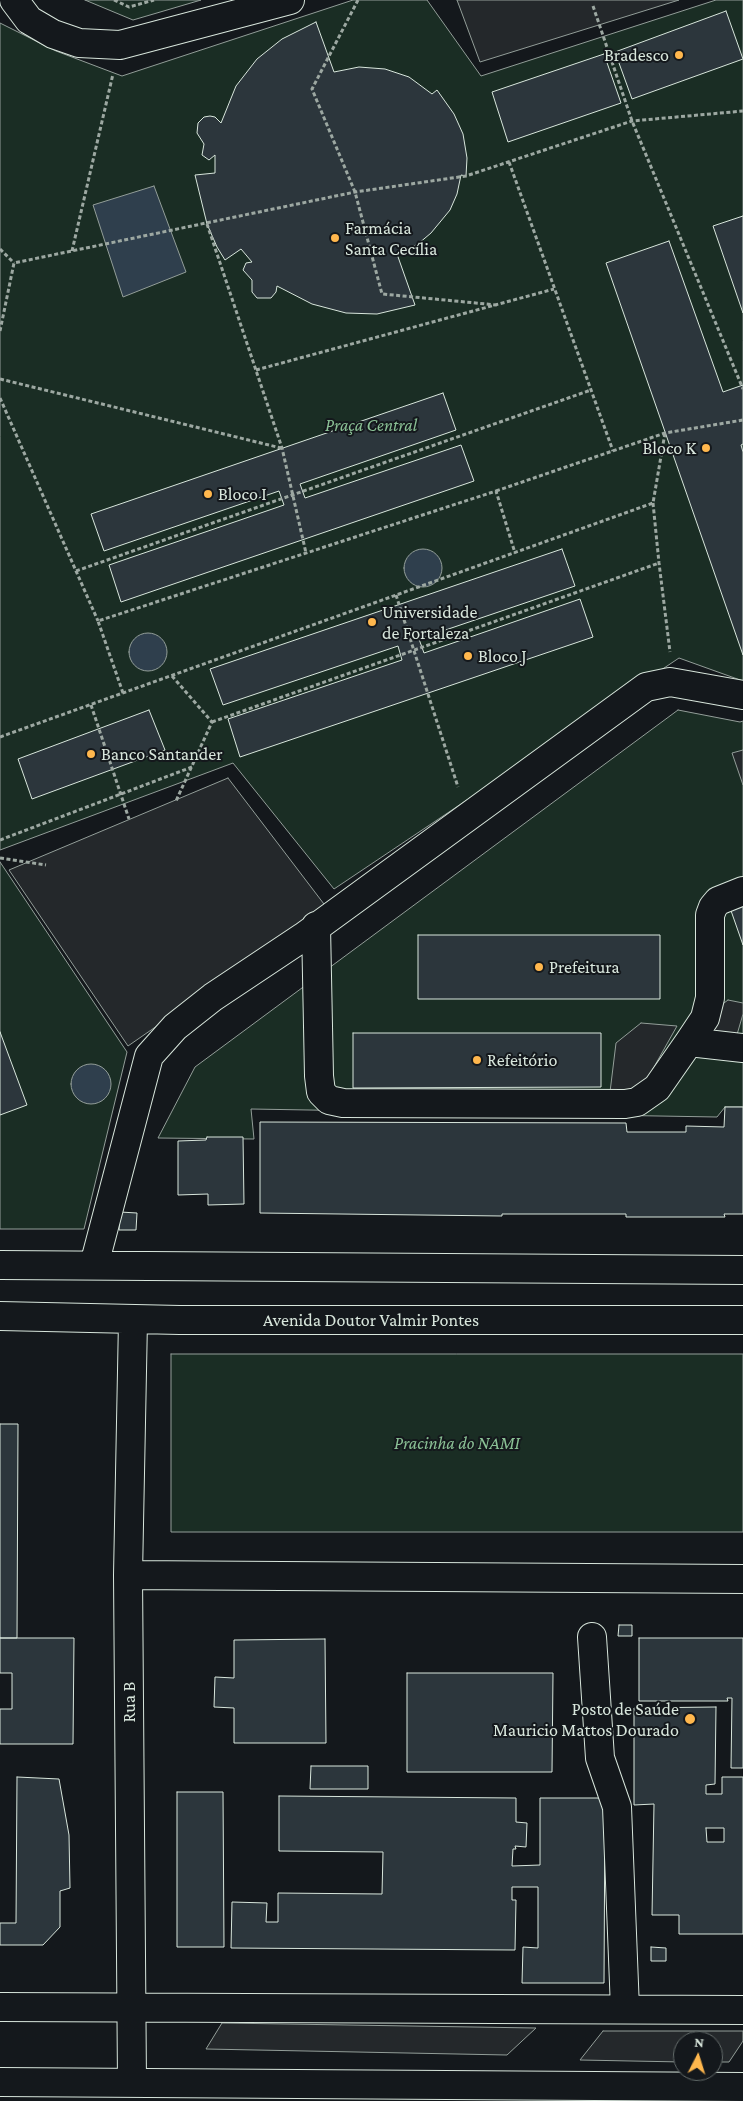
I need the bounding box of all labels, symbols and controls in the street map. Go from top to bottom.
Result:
place label: Bradesco [604,44,669,66]
marker: Bradesco [673,49,685,61]
place label: Farmácia Santa Cecília [345,217,437,260]
marker: Farmácia Santa Cecília [329,232,341,244]
park label: Praça Central [325,414,417,436]
place label: Bloco K [642,437,696,459]
marker: Bloco K [700,442,712,454]
place label: Bloco I [218,483,267,505]
marker: Bloco I [202,488,214,500]
place label: Universidade de Fortaleza [382,601,477,644]
marker: Universidade de Fortaleza [366,616,378,628]
place label: Bloco J [478,645,527,667]
marker: Bloco J [462,650,474,662]
place label: Banco Santander [101,743,223,765]
marker: Banco Santander [85,748,97,760]
place label: Prefeitura [549,956,620,978]
marker: Prefeitura [533,961,545,973]
place label: Refeitório [487,1049,557,1071]
marker: Refeitório [471,1054,483,1066]
street label: Avenida Doutor Valmir Pontes [263,1309,479,1331]
park label: Pracinha do NAMI [394,1432,520,1454]
street label: Rua B [118,1682,140,1722]
place label: Posto de Saúde Mauricio Mattos Dourado [493,1698,679,1740]
marker: Posto de Saúde Mauricio Mattos Dourado [683,1712,697,1726]
north arrow [673,2031,723,2081]
text: N [694,2034,705,2050]

